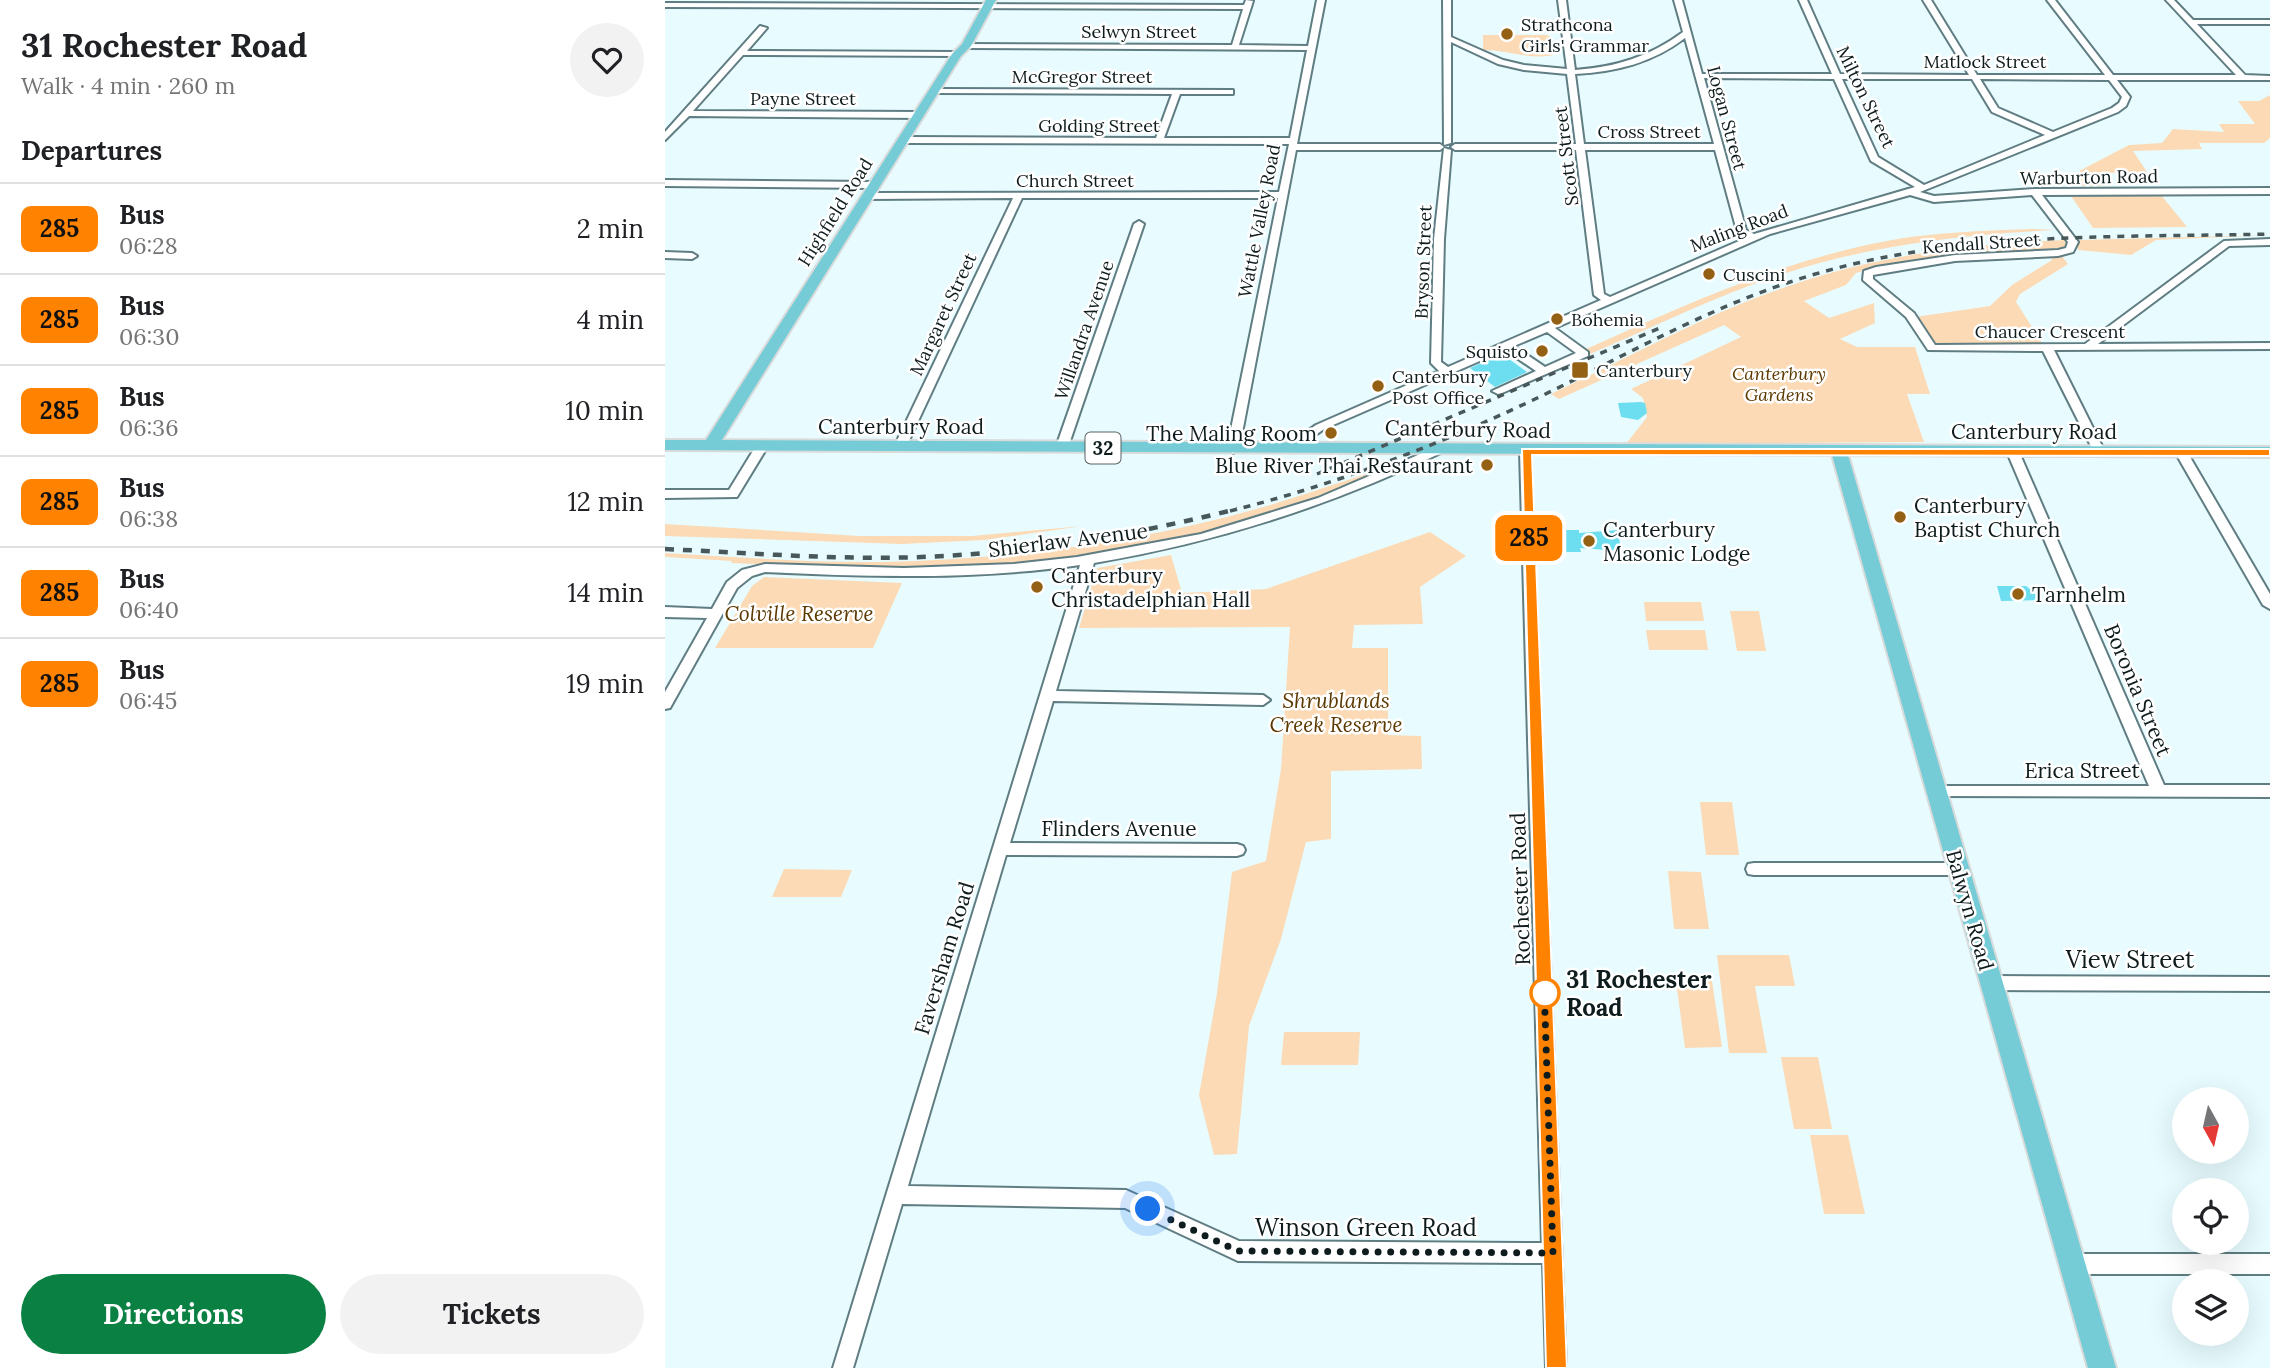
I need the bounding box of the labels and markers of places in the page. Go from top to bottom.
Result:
place label: Strathcona Girls' Grammar [1521,13,1649,57]
marker: Strathcona Girls' Grammar [1499,26,1515,42]
place label: Cuscini [1723,263,1785,286]
marker: Cuscini [1701,266,1717,282]
place label: Bohemia [1571,308,1644,331]
marker: Bohemia [1549,311,1565,327]
place label: Squisto [1466,340,1528,363]
marker: Squisto [1534,343,1550,359]
place label: Canterbury [1596,359,1692,382]
marker: Canterbury [1570,360,1590,380]
place label: Canterbury Post Office [1392,365,1488,409]
marker: Canterbury Post Office [1370,378,1386,394]
place label: The Maling Room [1146,420,1317,447]
marker: The Maling Room [1323,425,1339,441]
place label: Blue River Thai Restaurant [1215,452,1474,479]
marker: Blue River Thai Restaurant [1479,457,1495,473]
place label: Canterbury Baptist Church [1914,492,2060,543]
marker: Canterbury Baptist Church [1892,509,1908,525]
place label: Canterbury Masonic Lodge [1603,516,1750,567]
marker: Canterbury Masonic Lodge [1581,533,1597,549]
place label: Canterbury Christadelphian Hall [1051,562,1250,613]
marker: Canterbury Christadelphian Hall [1029,579,1045,595]
place label: Tarnhelm [2032,581,2126,608]
marker: Tarnhelm [2010,586,2026,602]
place label: 31 Rochester Road [1566,964,1712,1023]
marker: 31 Rochester Road [1530,978,1560,1008]

